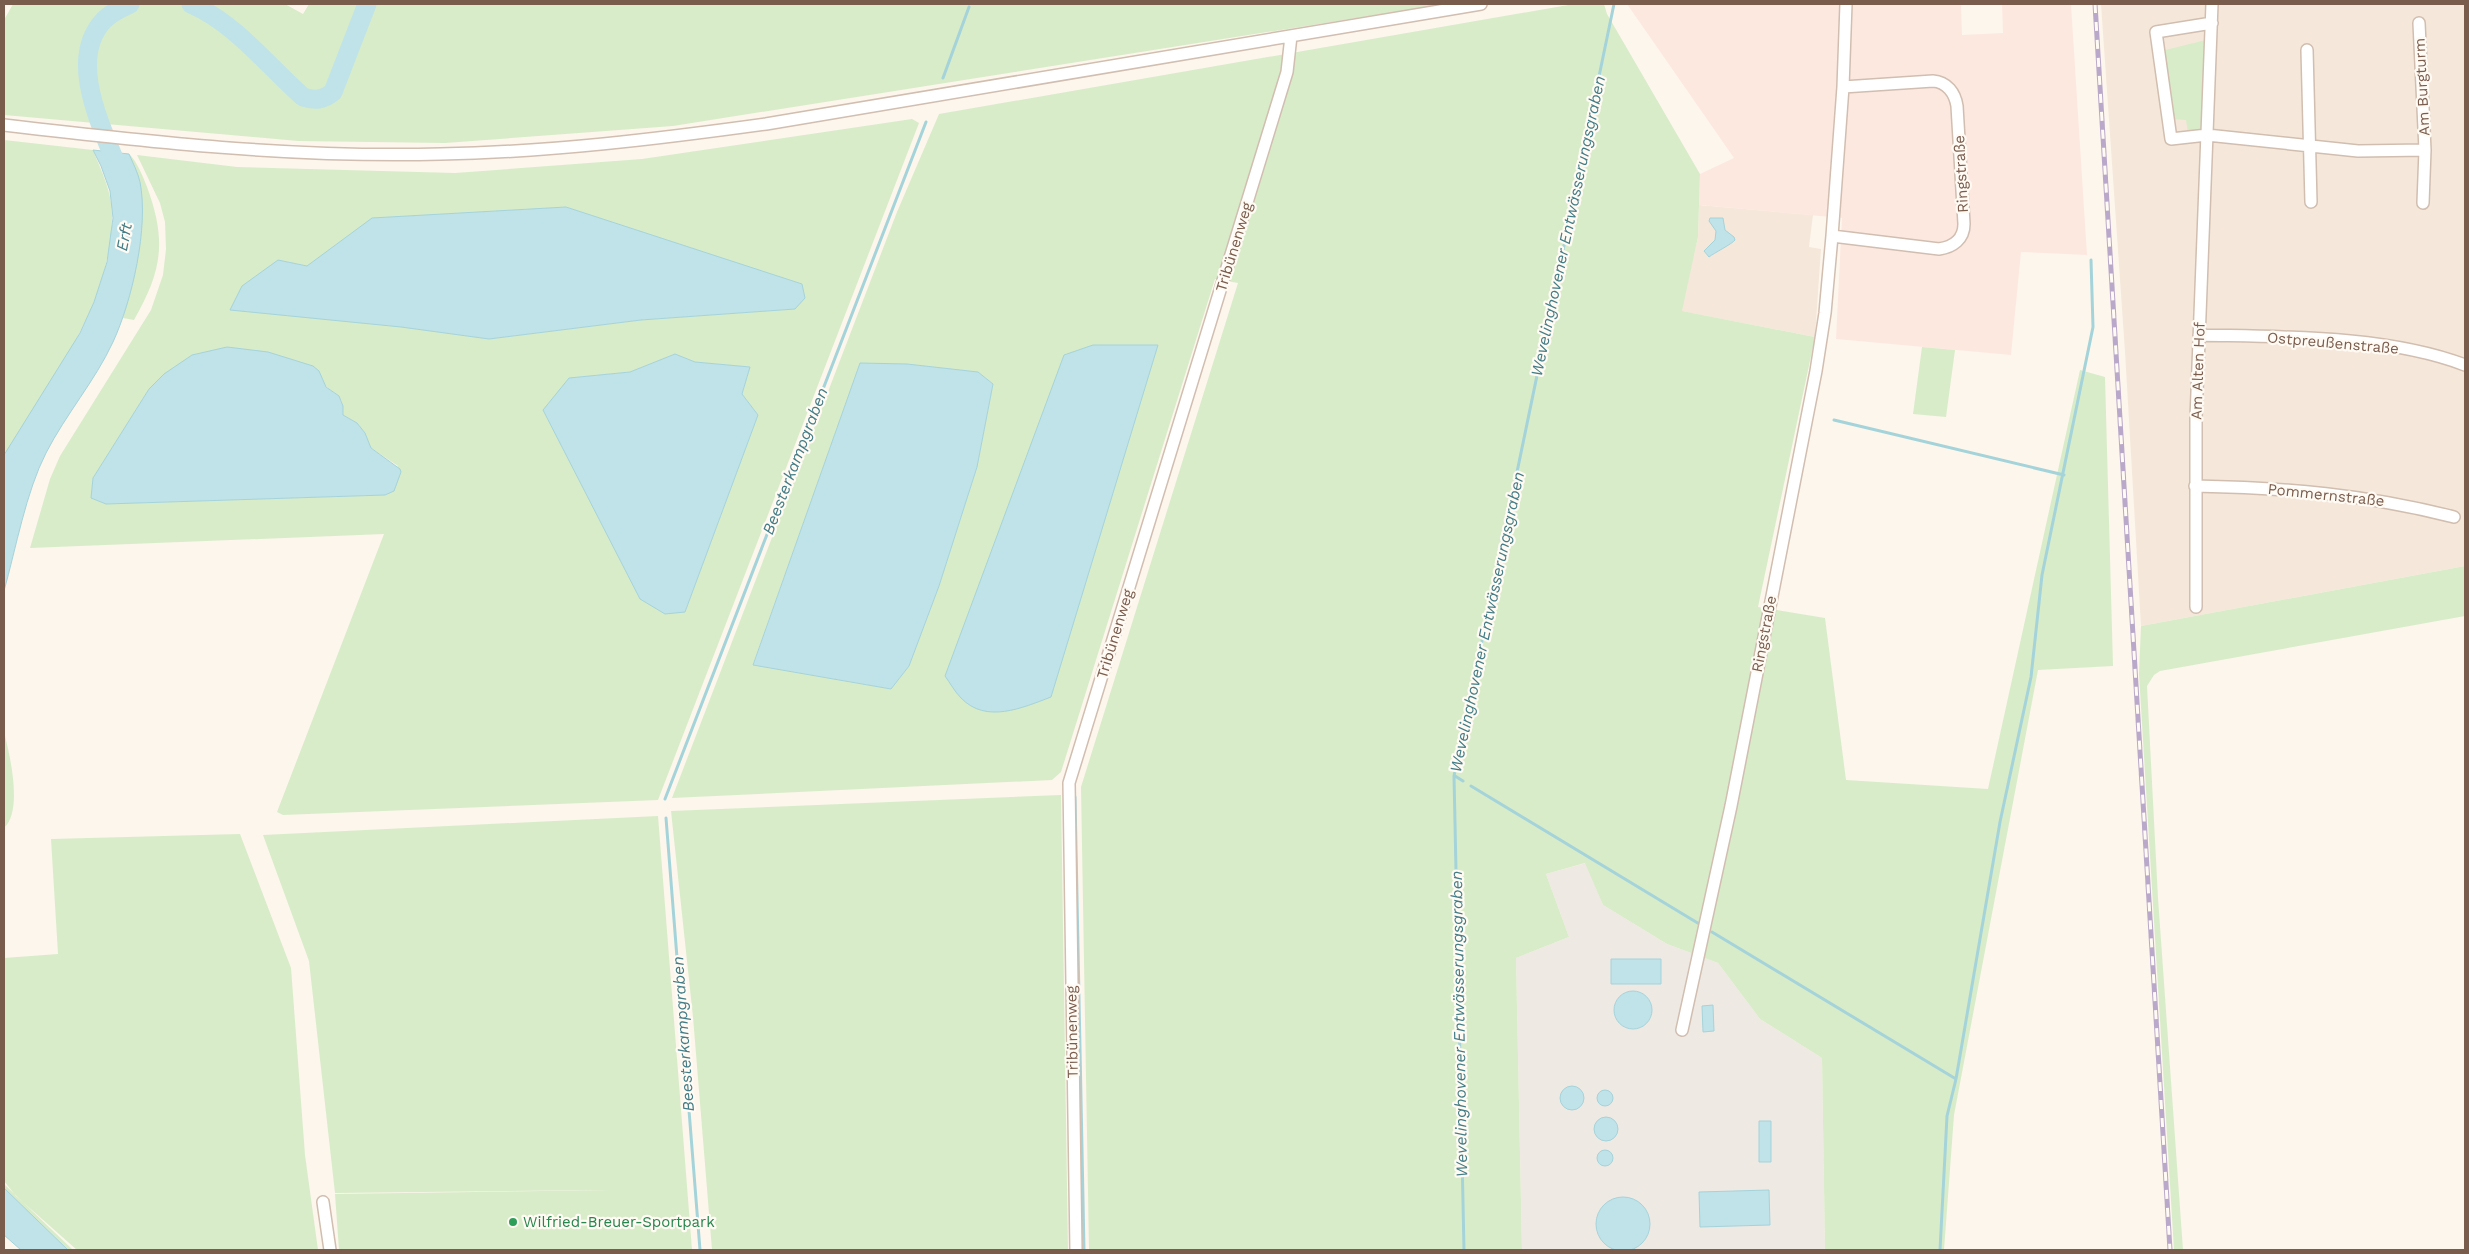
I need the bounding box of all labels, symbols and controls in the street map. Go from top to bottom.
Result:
street label: Am Burgturm [2410,38,2434,136]
water label: Wevelinghovener Entwässerungsgraben [1527,74,1609,378]
street label: Ringstraße [1950,135,1972,213]
street label: Tribünenweg [1212,200,1256,294]
water label: Erft [112,221,136,253]
street label: Am Alten Hof [2187,322,2209,420]
street label: Ostpreußenstraße [2266,328,2400,358]
water label: Beesterkampgraben [758,385,832,537]
water label: Wevelinghovener Entwässerungsgraben [1446,470,1528,774]
street label: Pommernstraße [2267,480,2385,510]
street label: Tribünenweg [1093,587,1137,681]
street label: Ringstraße [1748,594,1780,674]
water label: Wevelinghovener Entwässerungsgraben [1447,870,1471,1178]
water label: Beesterkampgraben [668,956,698,1112]
street label: Tribünenweg [1062,985,1082,1079]
place label: Wilfried-Breuer-Sportpark [523,1213,715,1231]
marker: Wilfried-Breuer-Sportpark [507,1216,519,1228]

